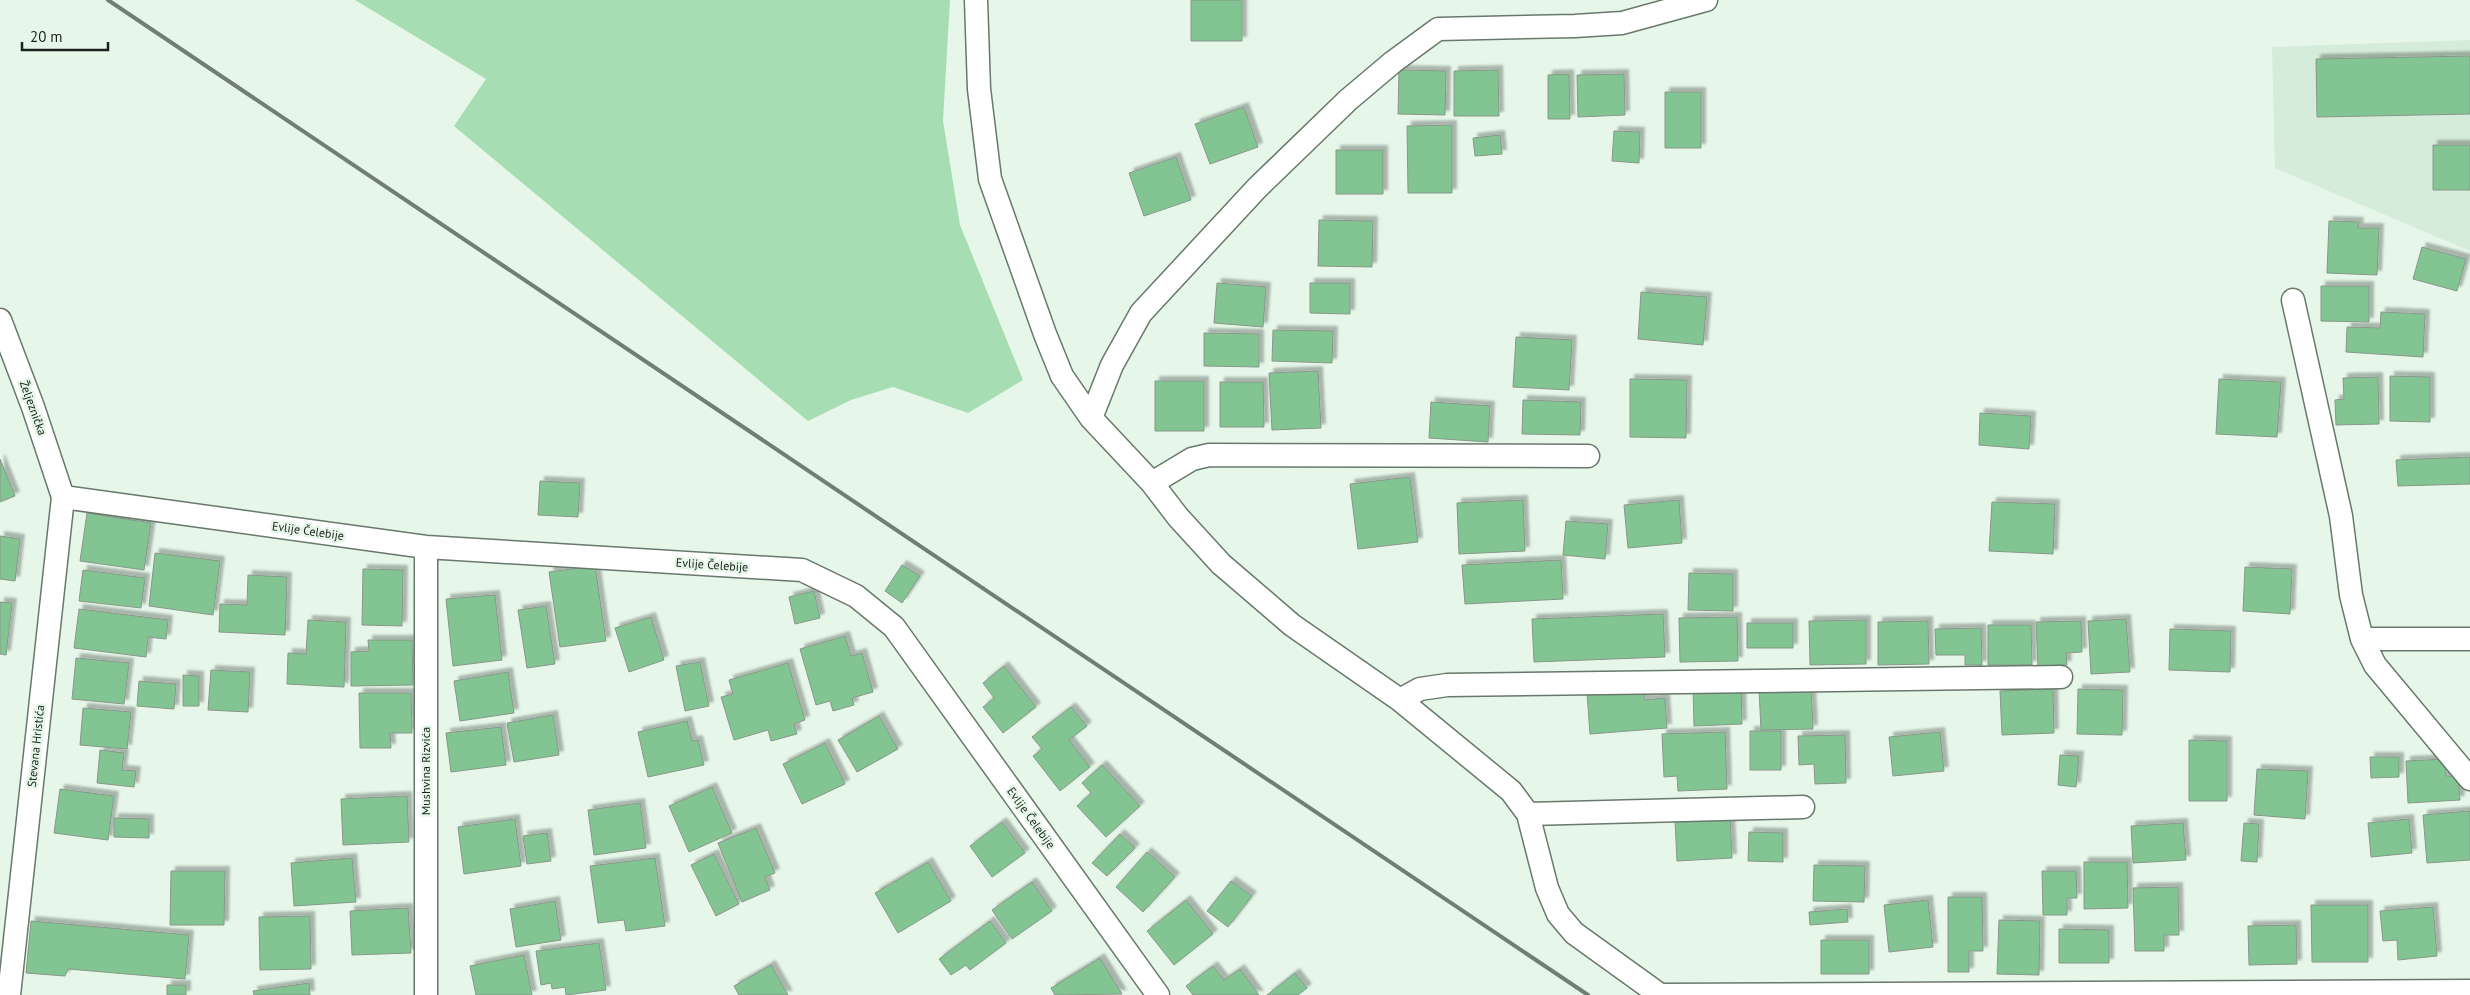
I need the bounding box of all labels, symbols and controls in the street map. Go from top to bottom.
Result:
scale bar [22,20,109,52]
text: 20 m [30,27,63,46]
street label: Željeznička [17,379,50,437]
street label: Evlije Čelebije [271,518,345,543]
street label: Evlije Čelebije [675,554,749,575]
street label: Stevana Hristića [24,704,47,788]
street label: Mushvina Rizvića [418,727,433,815]
street label: Evlije Čelebije [1004,784,1059,851]

